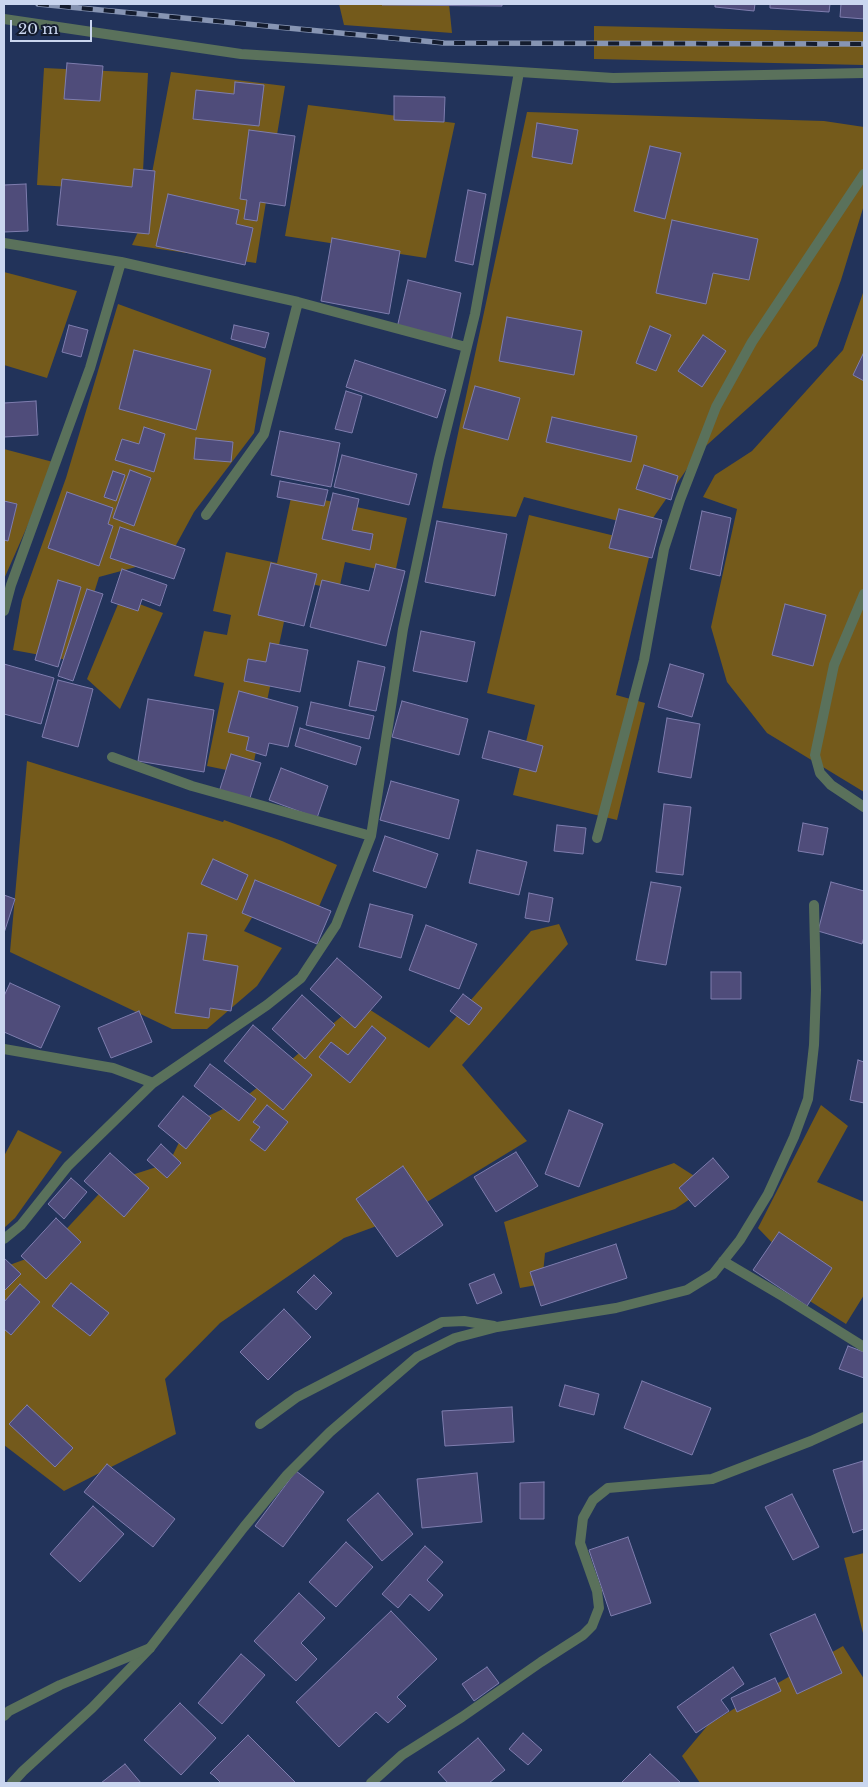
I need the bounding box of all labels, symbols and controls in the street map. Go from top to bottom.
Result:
scale bar [12,10,95,42]
text: 20 m [18,19,58,38]

